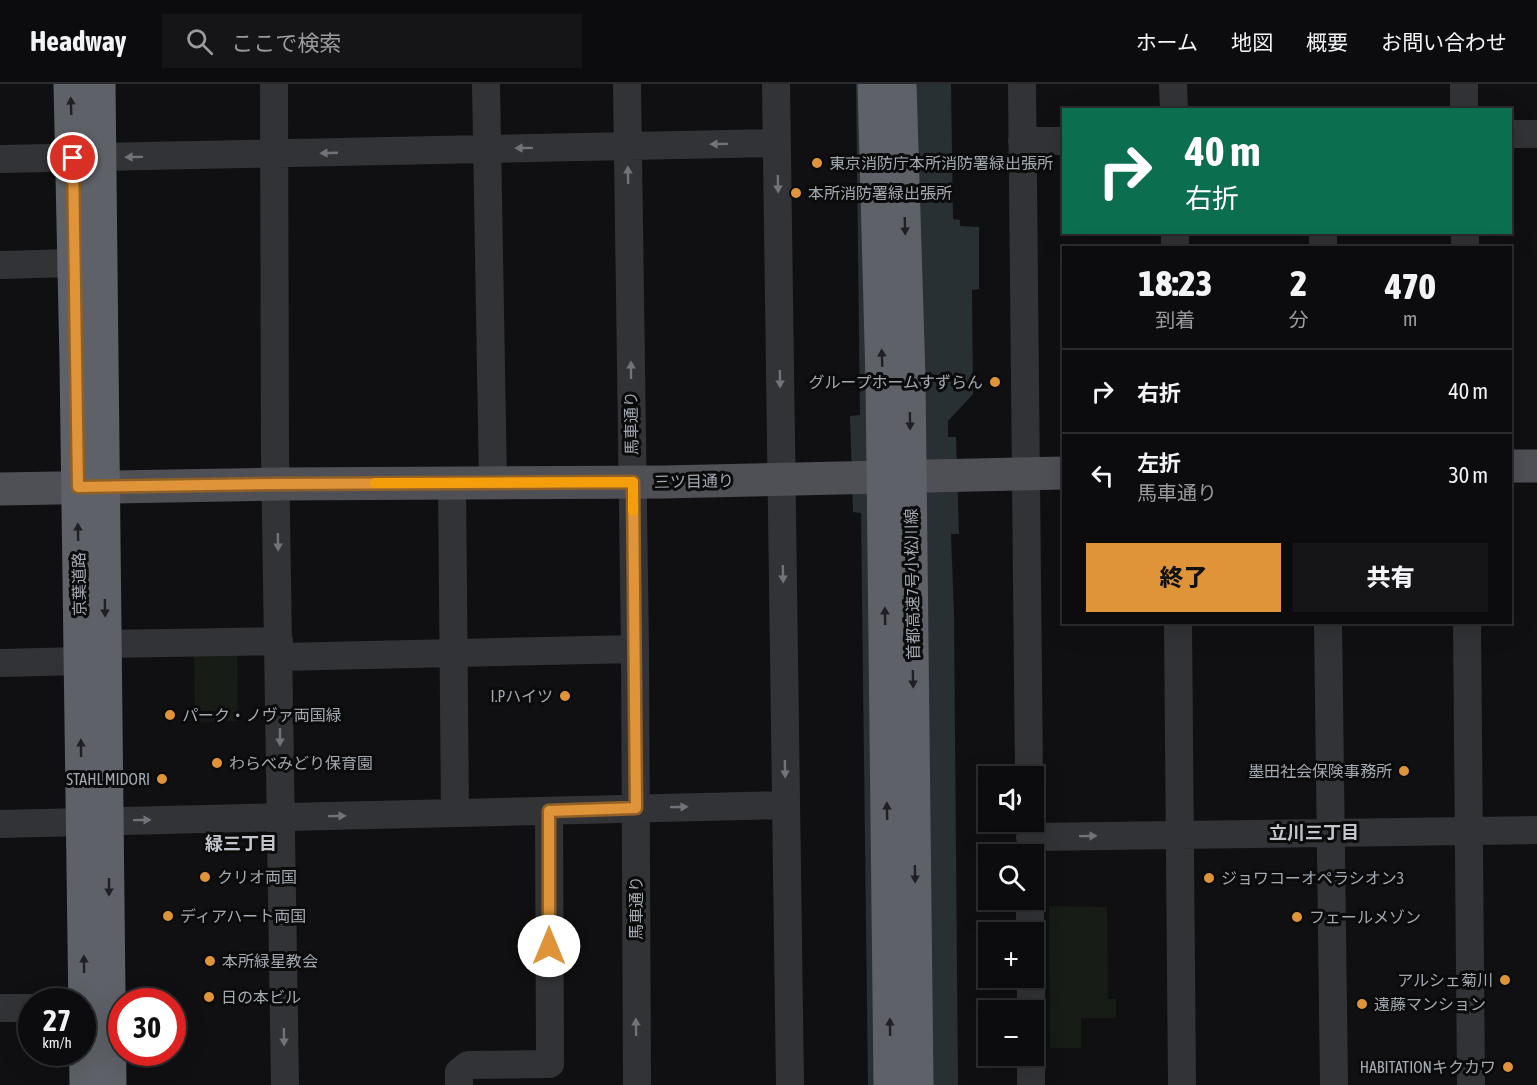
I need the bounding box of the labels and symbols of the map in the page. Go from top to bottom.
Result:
one-way arrow [66,96,75,115]
pin [47,132,98,183]
one-way arrow [709,139,728,149]
one-way arrow [514,144,533,153]
one-way arrow [319,148,338,157]
one-way arrow [124,152,143,162]
place label: 東京消防庁本所消防署緑出張所 [829,154,1053,172]
marker: 東京消防庁本所消防署緑出張所 [810,156,824,170]
one-way arrow [624,165,633,184]
one-way arrow [773,175,783,194]
place label: 本所消防署緑出張所 [808,184,952,202]
marker: 本所消防署緑出張所 [789,186,803,200]
one-way arrow [900,217,909,236]
one-way arrow [877,348,887,367]
one-way arrow [626,360,636,379]
one-way arrow [776,370,785,389]
place label: グループホームすずらん [808,373,983,391]
marker: グループホームすずらん [988,375,1002,389]
street label: 馬車通り [621,391,641,455]
one-way arrow [905,412,915,431]
street label: 三ツ目通り [654,471,734,491]
street label: 首都高速7号小松川線 [902,508,922,660]
one-way arrow [74,522,83,541]
one-way arrow [273,533,283,552]
street label: 京葉道路 [69,552,89,616]
one-way arrow [778,565,788,584]
one-way arrow [100,599,110,618]
one-way arrow [880,606,890,625]
one-way arrow [908,670,918,689]
place label: I.Pハイツ [491,687,553,705]
marker: I.Pハイツ [558,689,572,703]
place label: パーク・ノヴァ両国緑 [182,706,342,724]
marker: パーク・ノヴァ両国緑 [163,708,177,722]
one-way arrow [275,728,285,747]
one-way arrow [77,738,86,757]
place label: わらべみどり保育園 [229,754,373,772]
marker: わらべみどり保育園 [210,756,224,770]
one-way arrow [781,760,790,779]
place label: 墨田社会保険事務所 [1248,762,1392,780]
marker: 墨田社会保険事務所 [1397,764,1411,778]
place label: STAHL MIDORI [66,770,150,788]
marker: STAHL MIDORI [155,772,169,786]
one-way arrow [882,801,892,820]
one-way arrow [670,802,689,812]
one-way arrow [328,811,347,821]
one-way arrow [133,815,152,825]
district label: 立川三丁目 [1269,822,1359,843]
one-way arrow [1079,832,1098,841]
district label: 緑三丁目 [205,833,277,854]
one-way arrow [910,865,920,884]
place label: クリオ両国 [217,868,297,886]
place label: ジョワコーオペラシオン3 [1221,869,1404,887]
marker: クリオ両国 [198,870,212,884]
marker: ジョワコーオペラシオン3 [1202,871,1216,885]
street label: 馬車通り [627,876,645,940]
one-way arrow [104,878,113,897]
place label: ディアハート両国 [180,907,306,925]
place label: フェールメゾン [1309,908,1421,926]
marker: ディアハート両国 [161,909,175,923]
marker: フェールメゾン [1290,910,1304,924]
position arrow [517,914,581,978]
place label: 本所緑星教会 [222,952,318,970]
one-way arrow [79,954,89,973]
marker: 本所緑星教会 [203,954,217,968]
place label: アルシェ菊川 [1397,971,1493,989]
marker: アルシェ菊川 [1498,973,1512,987]
speed limit sign: 30 [108,988,186,1066]
place label: 日の本ビル [221,988,301,1006]
marker: 日の本ビル [202,990,216,1004]
place label: 遠藤マンション [1374,995,1486,1013]
marker: 遠藤マンション [1355,997,1369,1011]
one-way arrow [631,1017,641,1036]
one-way arrow [885,1017,895,1036]
one-way arrow [279,1028,289,1047]
place label: HABITATIONキクカワ [1360,1058,1496,1076]
marker: HABITATIONキクカワ [1501,1060,1515,1074]

